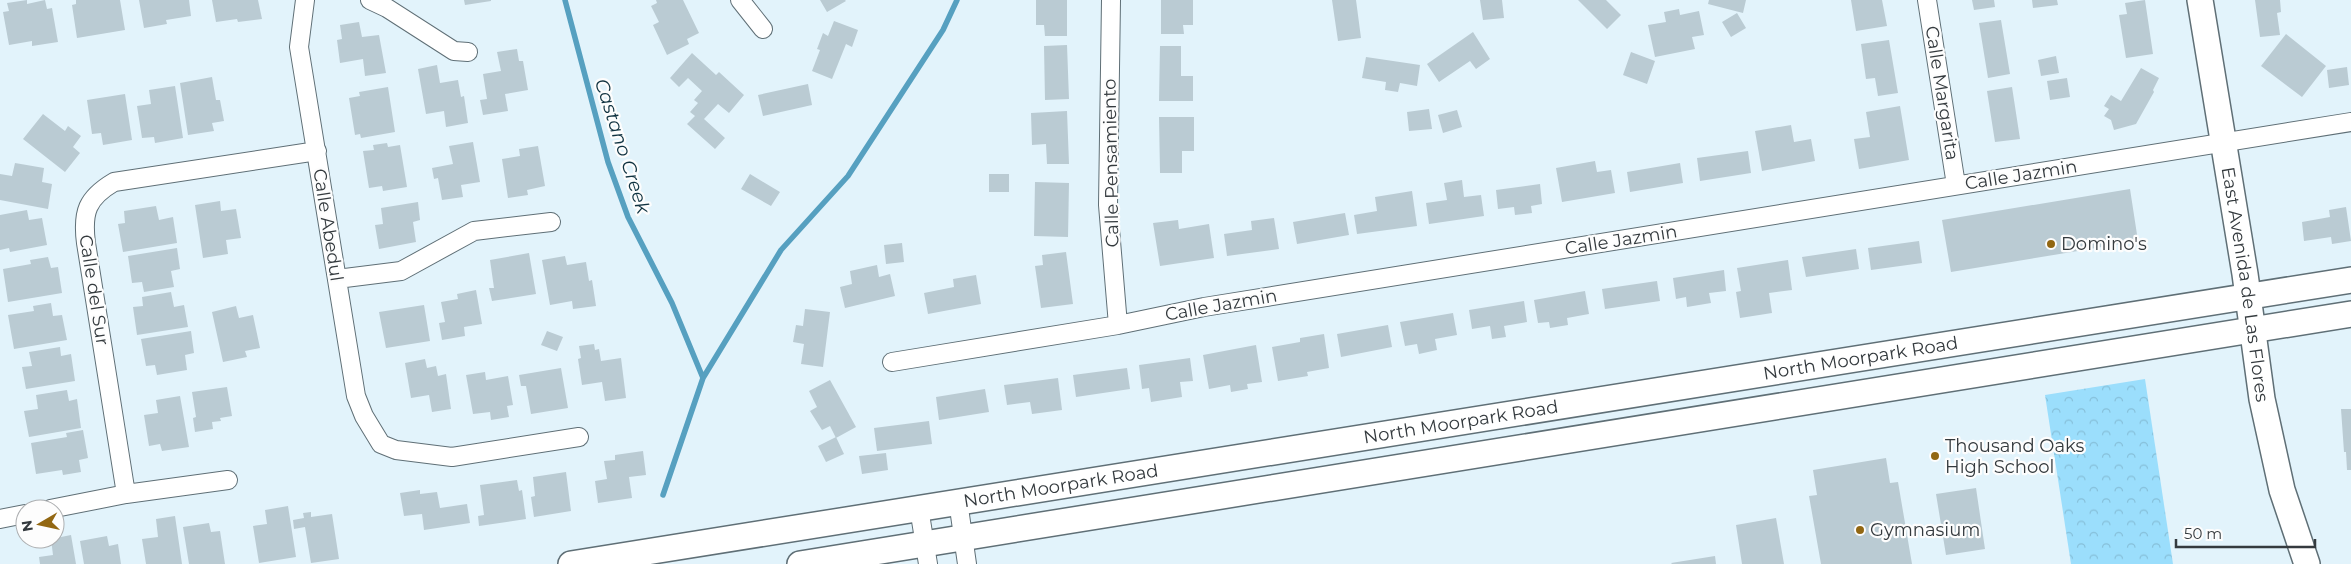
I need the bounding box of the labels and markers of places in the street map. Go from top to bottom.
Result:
place label: Domino's [2061,233,2147,255]
marker: Domino's [2045,238,2057,250]
place label: Thousand Oaks High School [1945,435,2085,478]
marker: Thousand Oaks High School [1929,450,1941,462]
place label: Gymnasium [1870,519,1980,541]
marker: Gymnasium [1854,524,1866,536]

